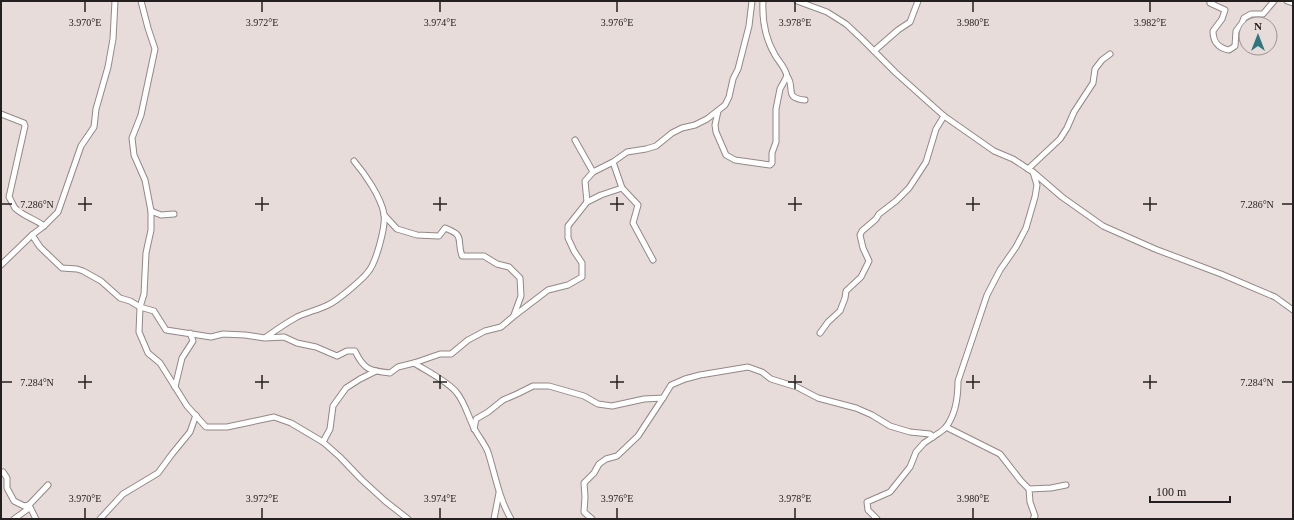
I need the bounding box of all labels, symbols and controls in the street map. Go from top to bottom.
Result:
north arrow [1238,16,1278,56]
text: 3.970°E [69,17,101,28]
text: 3.972°E [246,17,278,28]
text: 3.974°E [424,17,456,28]
text: 3.976°E [601,17,633,28]
text: 3.978°E [779,17,811,28]
text: 3.980°E [957,17,989,28]
text: 3.982°E [1134,17,1166,28]
text: N [1254,20,1262,32]
text: 7.286°N [20,199,54,210]
text: 7.286°N [1240,199,1274,210]
text: 7.284°N [20,377,54,388]
text: 7.284°N [1240,377,1274,388]
scale bar [1150,478,1230,504]
text: 100 m [1156,485,1187,499]
text: 3.970°E [69,493,101,504]
text: 3.972°E [246,493,278,504]
text: 3.974°E [424,493,456,504]
text: 3.976°E [601,493,633,504]
text: 3.978°E [779,493,811,504]
text: 3.980°E [957,493,989,504]

